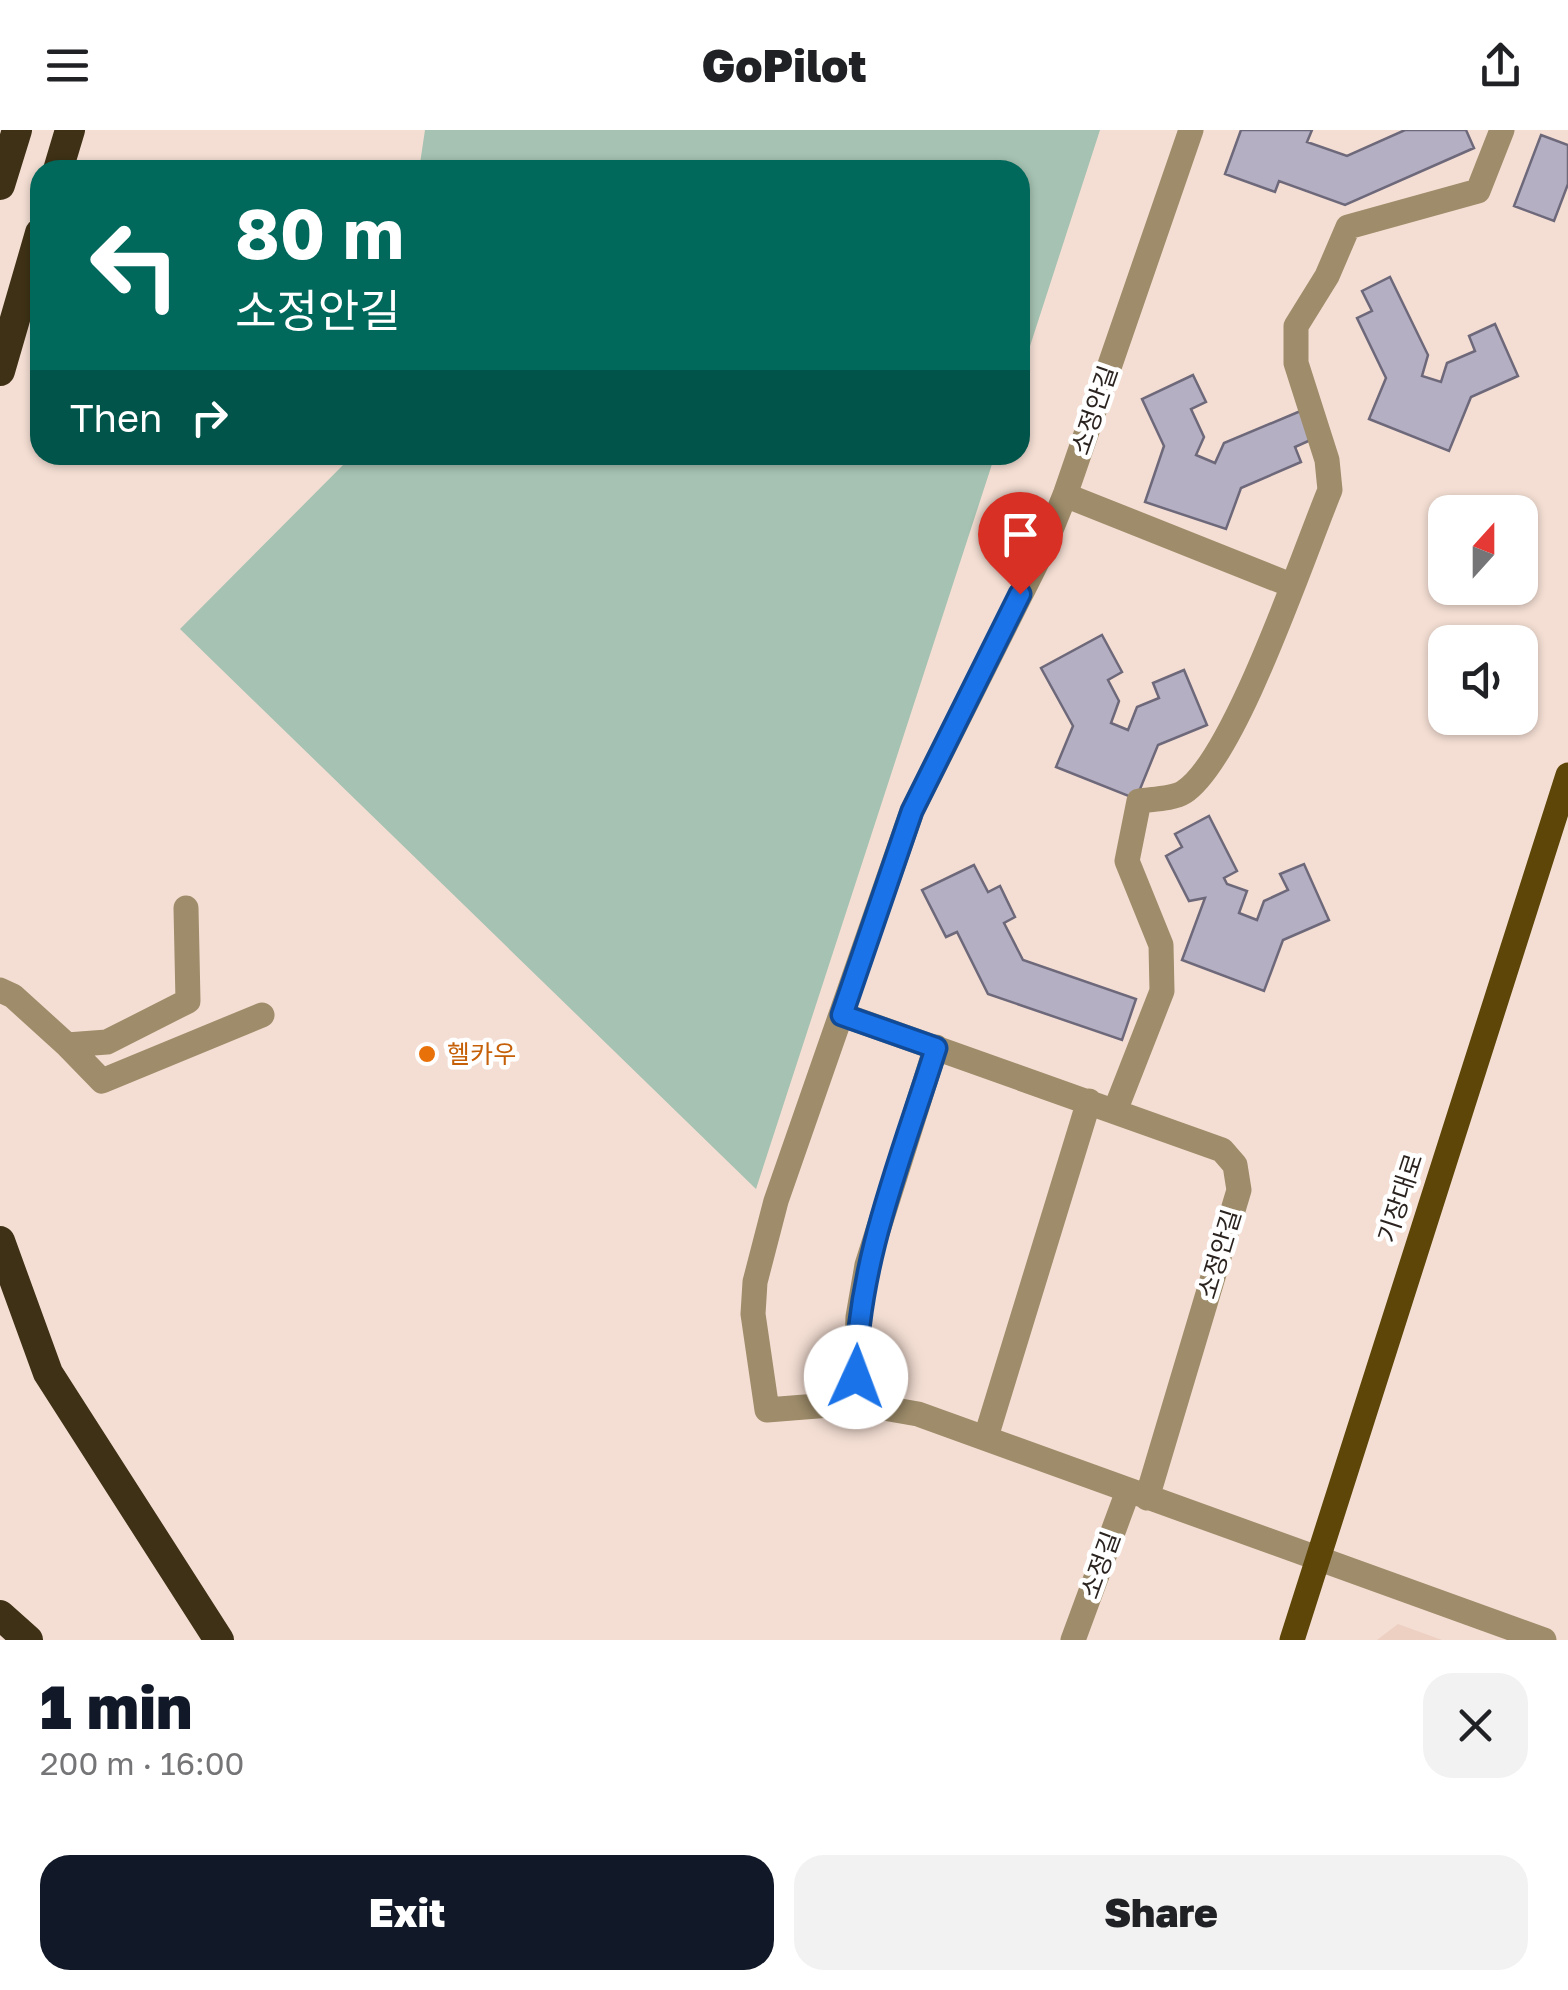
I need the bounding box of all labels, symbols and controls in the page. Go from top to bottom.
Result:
icon: menu [40,38,95,93]
text: GoPilot [701,38,867,92]
icon: share [1473,38,1528,93]
text: 80 m [235,190,404,274]
icon: left [70,200,200,330]
text: 소정안길 [235,283,401,337]
street label: 소정안길 [1064,361,1123,458]
icon: right [182,390,237,445]
text: Then [70,395,162,440]
pin [978,492,1063,595]
north arrow [1428,495,1538,605]
map controls [1428,495,1538,735]
icon: arrive [993,507,1048,562]
button: sound [1428,625,1538,735]
place label: 헬카우 [447,1038,516,1069]
marker: 헬카우 [416,1043,438,1065]
street label: 기장대로 [1371,1149,1428,1246]
street label: 소정안길 [1190,1205,1247,1302]
position arrow [804,1325,908,1429]
street label: 소정길 [1073,1527,1126,1603]
text: 1 min [40,1670,192,1742]
button: close [1423,1673,1528,1778]
text: 200 m · 16:00 [40,1744,244,1782]
button: Exit [40,1855,774,1970]
button: Share [794,1855,1528,1970]

